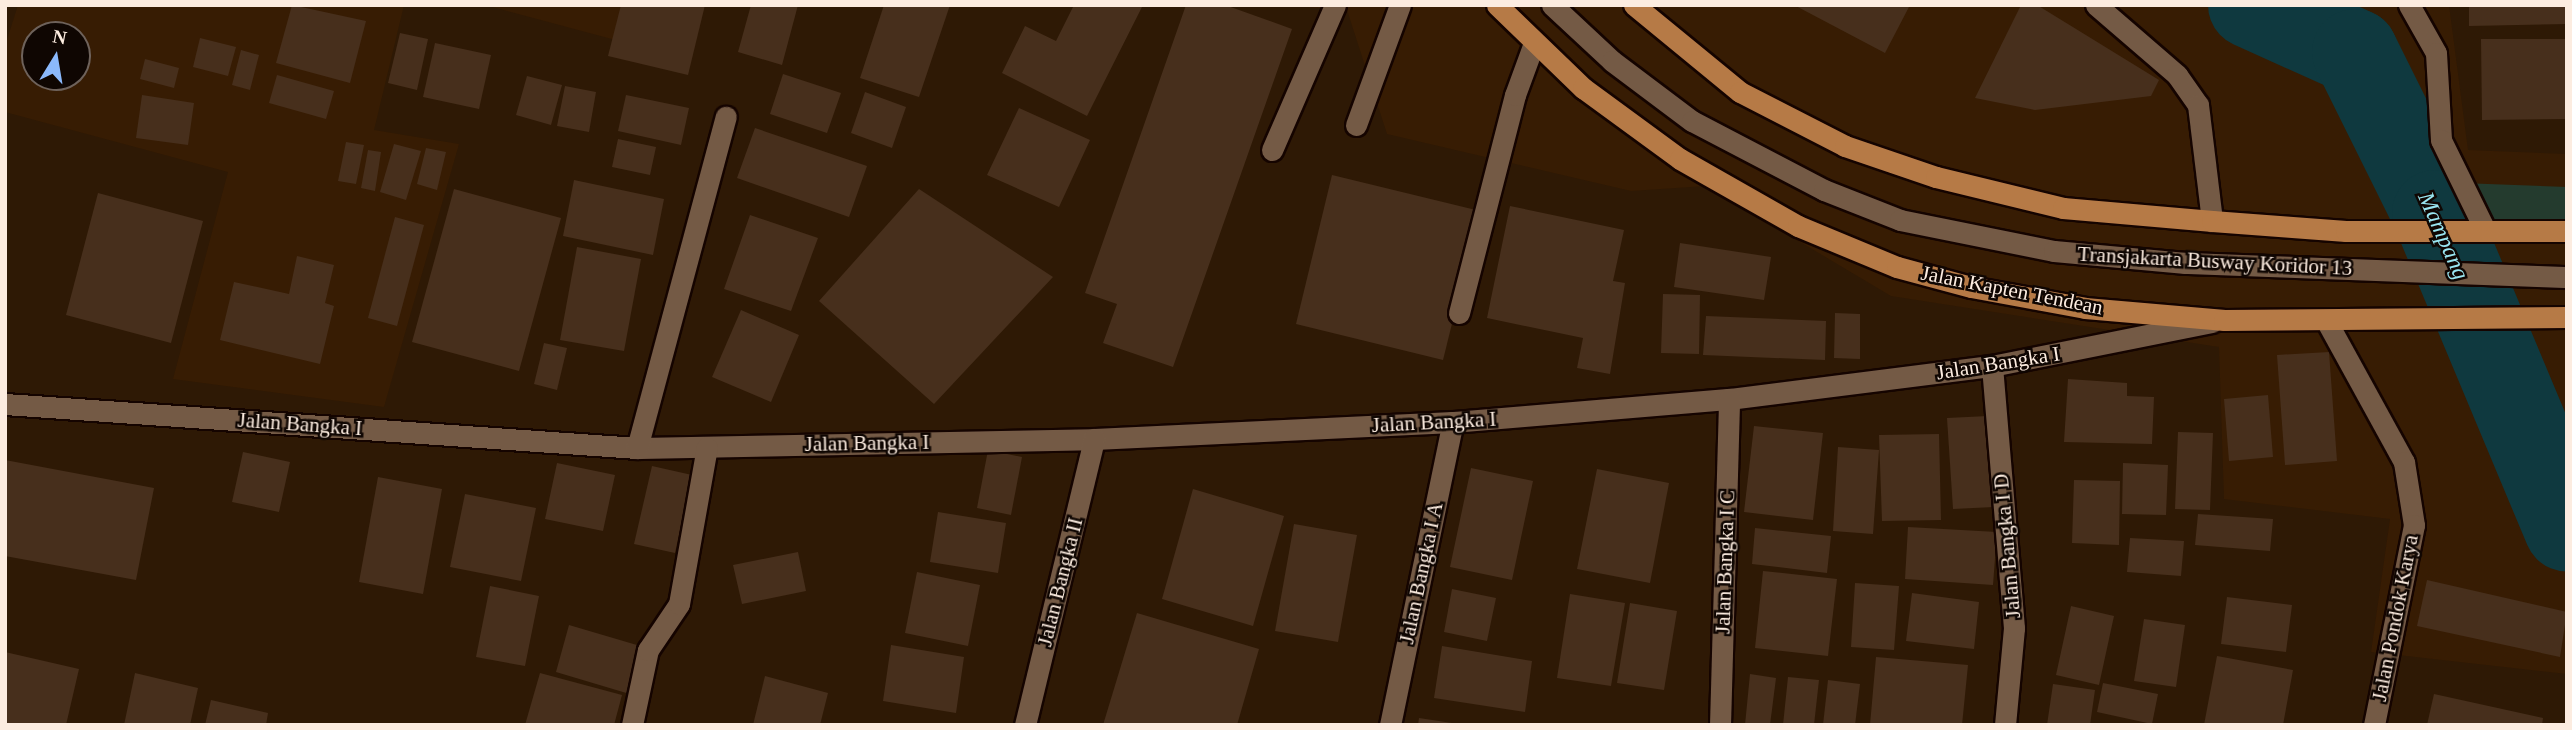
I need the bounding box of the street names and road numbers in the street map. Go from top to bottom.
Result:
street label: Transjakarta Busway Koridor 13 [2077,241,2353,281]
street label: Jalan Kapten Tendean [1919,260,2105,320]
street label: Jalan Bangka I [1934,341,2062,385]
street label: Jalan Bangka I [1371,406,1497,438]
street label: Jalan Bangka I [237,407,363,441]
street label: Jalan Bangka I [804,429,930,457]
street label: Jalan Bangka I D [1988,473,2026,619]
street label: Jalan Bangka I C [1710,490,1740,634]
street label: Jalan Bangka I A [1394,499,1448,647]
street label: Jalan Bangka II [1032,515,1088,649]
street label: Jalan Pondok Karya [2366,533,2424,703]

